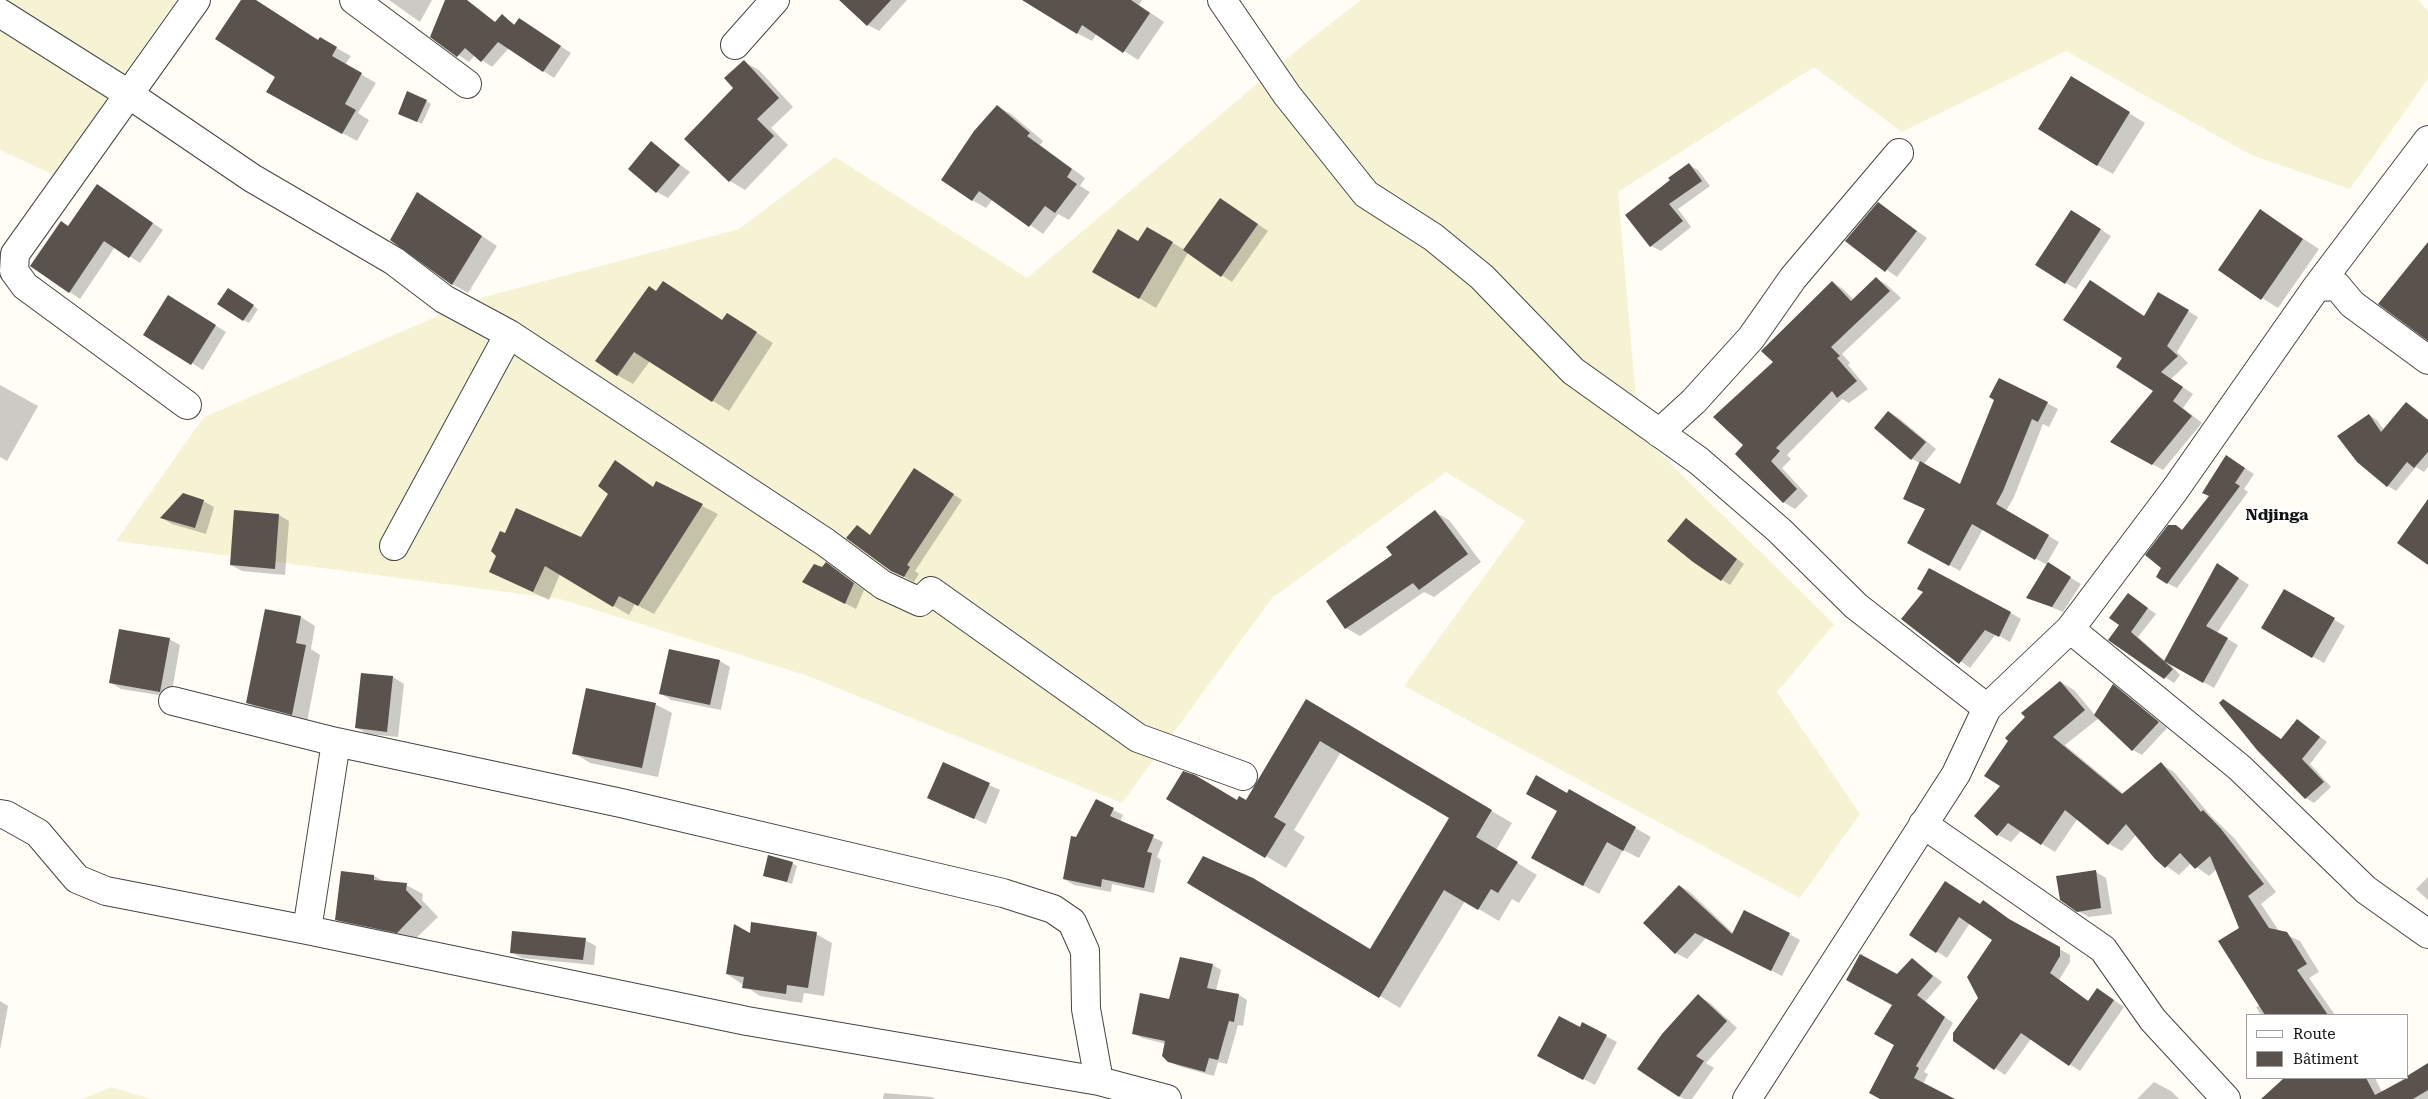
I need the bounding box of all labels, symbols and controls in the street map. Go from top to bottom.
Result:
district label: Ndjinga [2246,505,2308,525]
legend [2246,1014,2408,1079]
text: Route [2293,1025,2335,1043]
text: Bâtiment [2293,1050,2359,1068]

